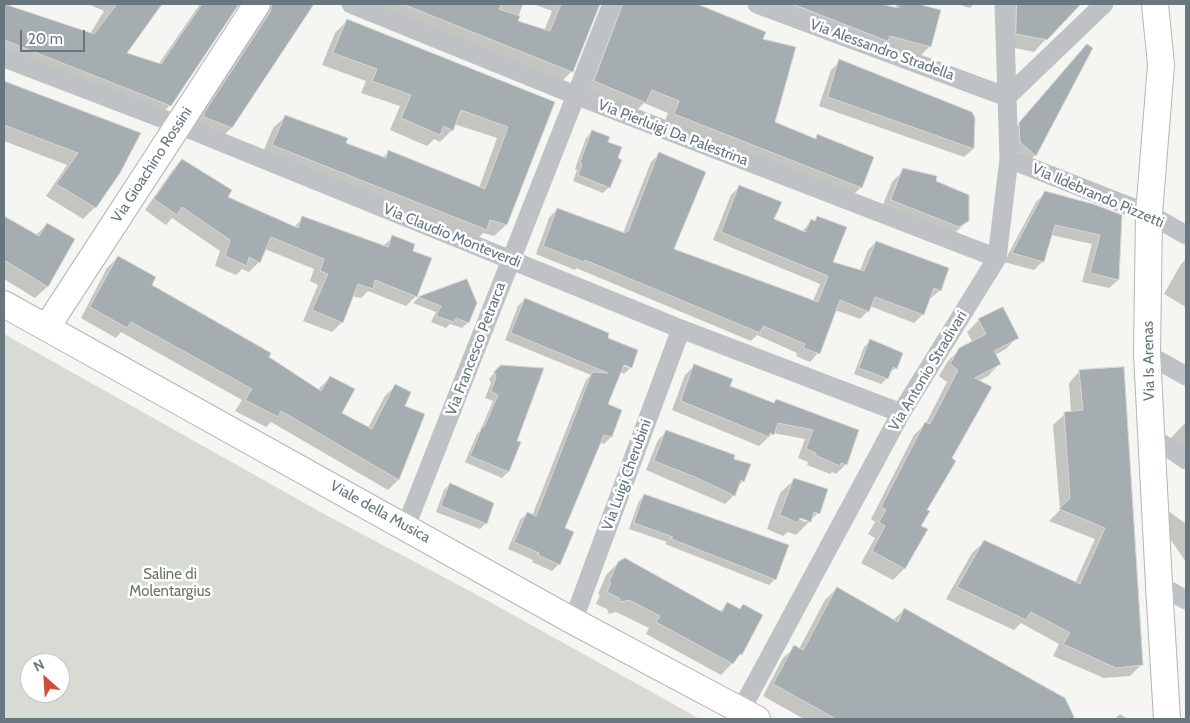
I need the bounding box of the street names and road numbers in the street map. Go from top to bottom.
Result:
street label: Via Alessandro Stradella [807,16,957,84]
street label: Via Pierluigi Da Palestrina [595,96,751,170]
street label: Via Gioachino Rossini [108,104,196,226]
street label: Via Ildebrando Pizzetti [1029,160,1167,232]
street label: Via Claudio Monteverdi [381,200,523,272]
street label: Via Francesco Petrarca [442,280,510,418]
street label: Via Antonio Stradivari [885,308,971,434]
street label: Via Is Arenas [1139,321,1159,401]
street label: Via Luigi Cherubini [599,417,655,533]
street label: Viale della Musica [327,477,433,547]

